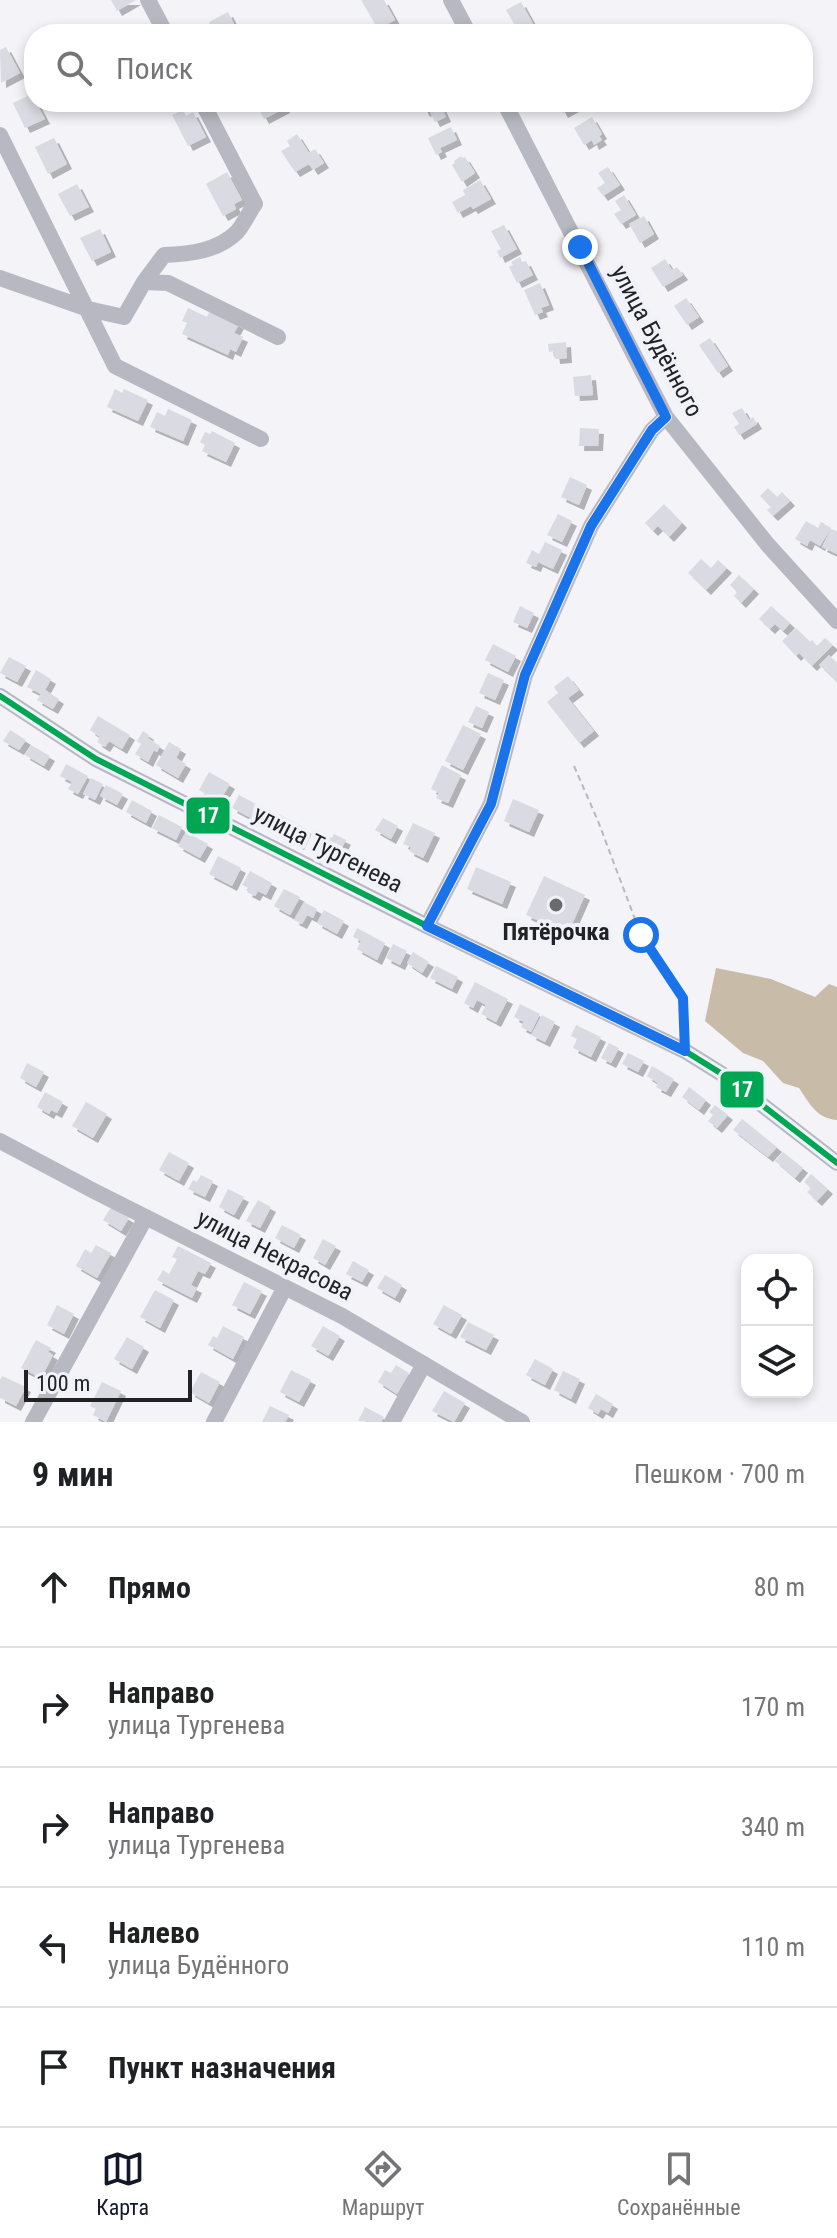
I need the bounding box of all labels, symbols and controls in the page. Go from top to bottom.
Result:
search box [24,24,813,112]
icon: search [52,46,96,90]
text: Поиск [116,51,193,86]
route end [562,229,598,265]
street label: улица Будённого [605,261,709,421]
line badge: 17 [185,796,231,835]
street label: улица Тургенева [249,799,407,899]
text: 17 [197,803,219,828]
marker: Пятёрочка [547,896,565,914]
route start [623,917,659,953]
place label: Пятёрочка [502,918,610,946]
line badge: 17 [719,1070,765,1109]
text: 17 [731,1077,753,1102]
street label: улица Некрасова [192,1204,358,1306]
map controls [741,1254,813,1398]
button: locate [741,1254,813,1326]
button: layers [741,1326,813,1398]
scale bar [24,1366,192,1402]
text: 100 m [36,1371,90,1396]
text: 9 мин [32,1454,114,1494]
text: Пешком · 700 m [634,1459,805,1489]
icon: ahead [32,1565,76,1609]
text: Прямо [108,1570,191,1605]
text: 80 m [754,1572,805,1602]
text: Направо [108,1675,214,1710]
icon: right [32,1685,76,1729]
text: 170 m [741,1692,805,1722]
text: улица Тургенева [108,1710,285,1740]
text: Направо [108,1795,214,1830]
icon: right [32,1805,76,1849]
text: 340 m [741,1812,805,1842]
text: улица Тургенева [108,1830,285,1860]
text: Налево [108,1915,200,1950]
icon: left [32,1925,76,1969]
text: 110 m [741,1932,805,1962]
text: улица Будённого [108,1950,289,1980]
icon: arrive [32,2045,76,2089]
text: Пункт назначения [108,2050,336,2085]
tab: Карта [96,2147,149,2220]
tab: Маршрут [342,2147,424,2220]
tab: Сохранённые [617,2147,741,2220]

